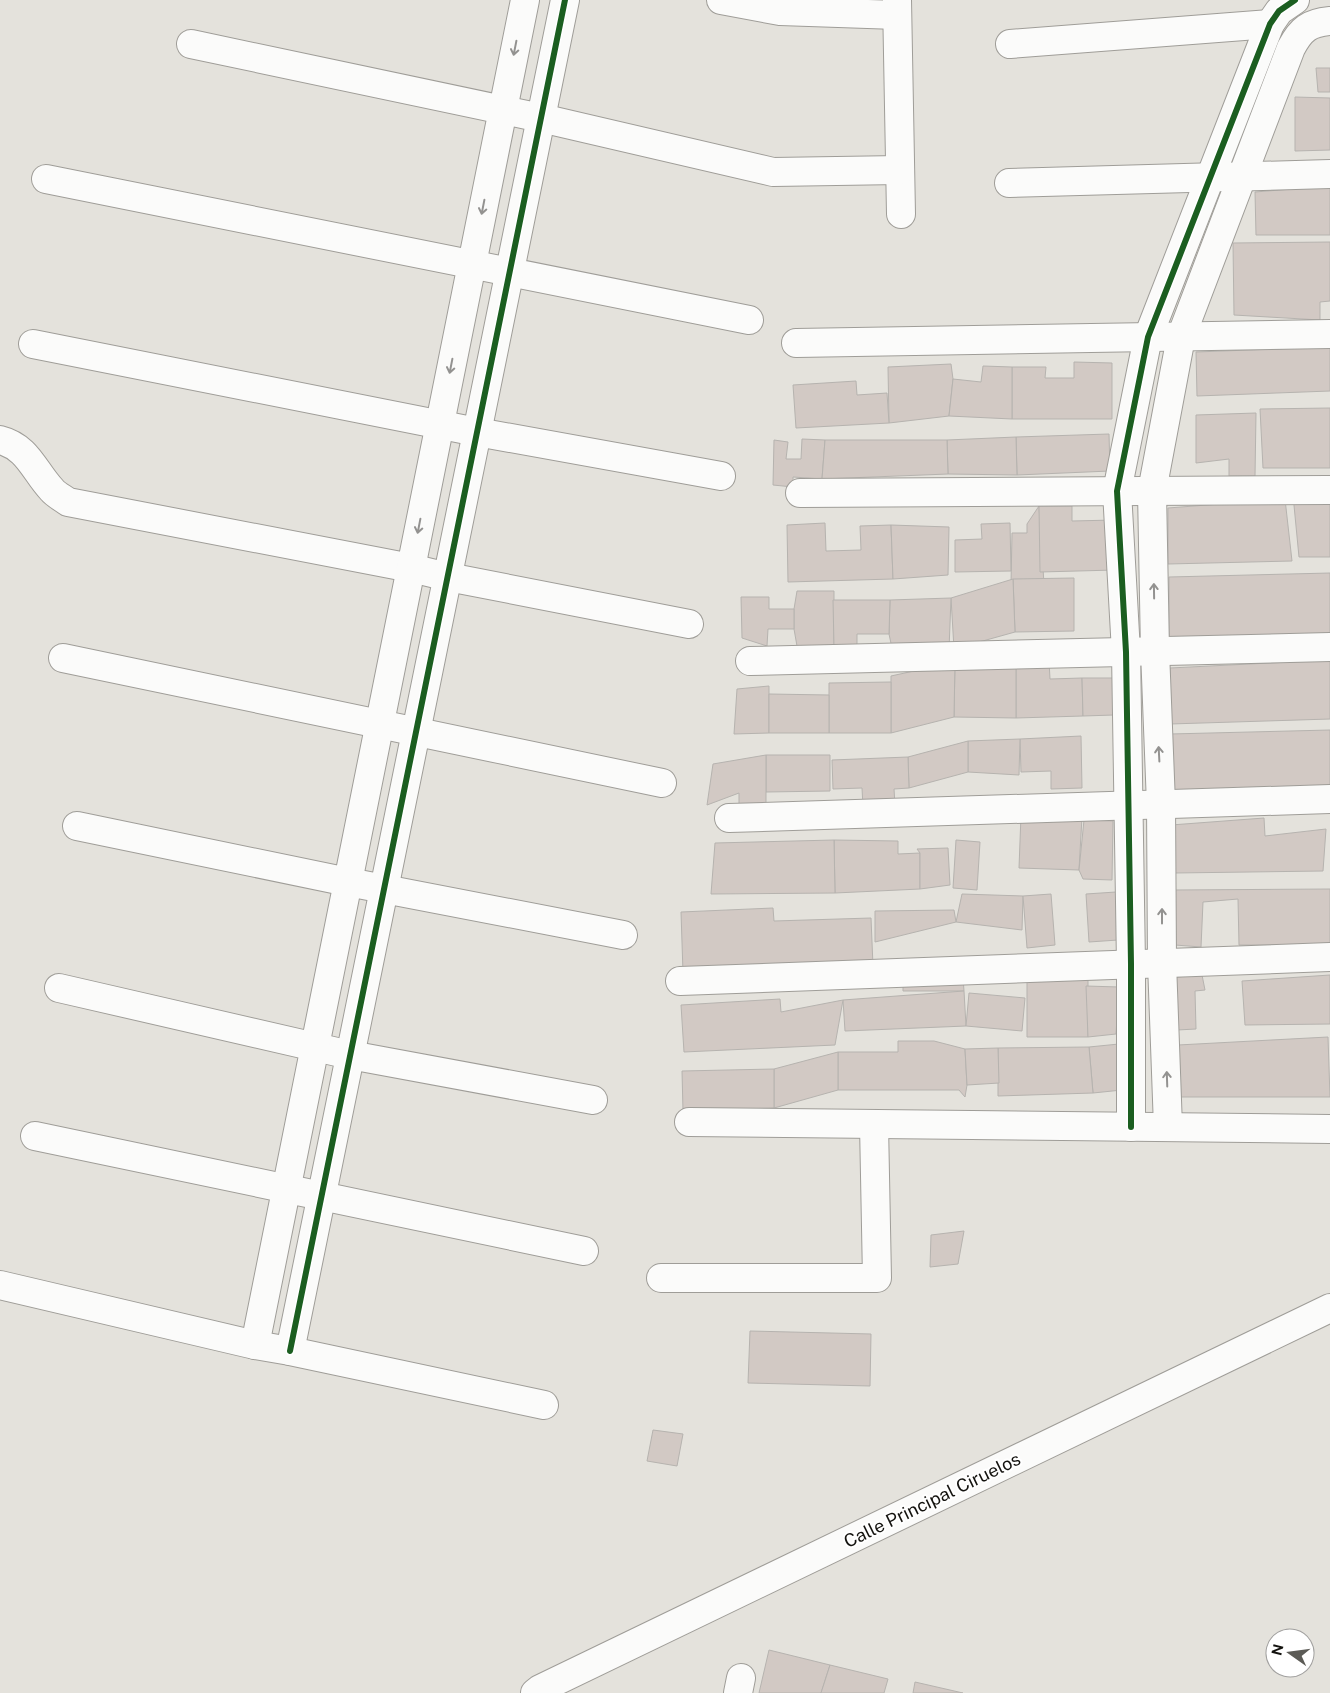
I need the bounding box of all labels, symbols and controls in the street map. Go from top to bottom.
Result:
one-way arrow [510,39,519,55]
one-way arrow [478,199,487,215]
one-way arrow [446,358,455,374]
one-way arrow [414,517,423,533]
one-way arrow [1149,584,1158,600]
one-way arrow [1154,746,1164,762]
one-way arrow [1157,909,1167,925]
one-way arrow [1162,1071,1171,1087]
street label: Calle Principal Ciruelos [840,1448,1024,1552]
north arrow [1265,1628,1315,1678]
text: N [1268,1643,1286,1657]

